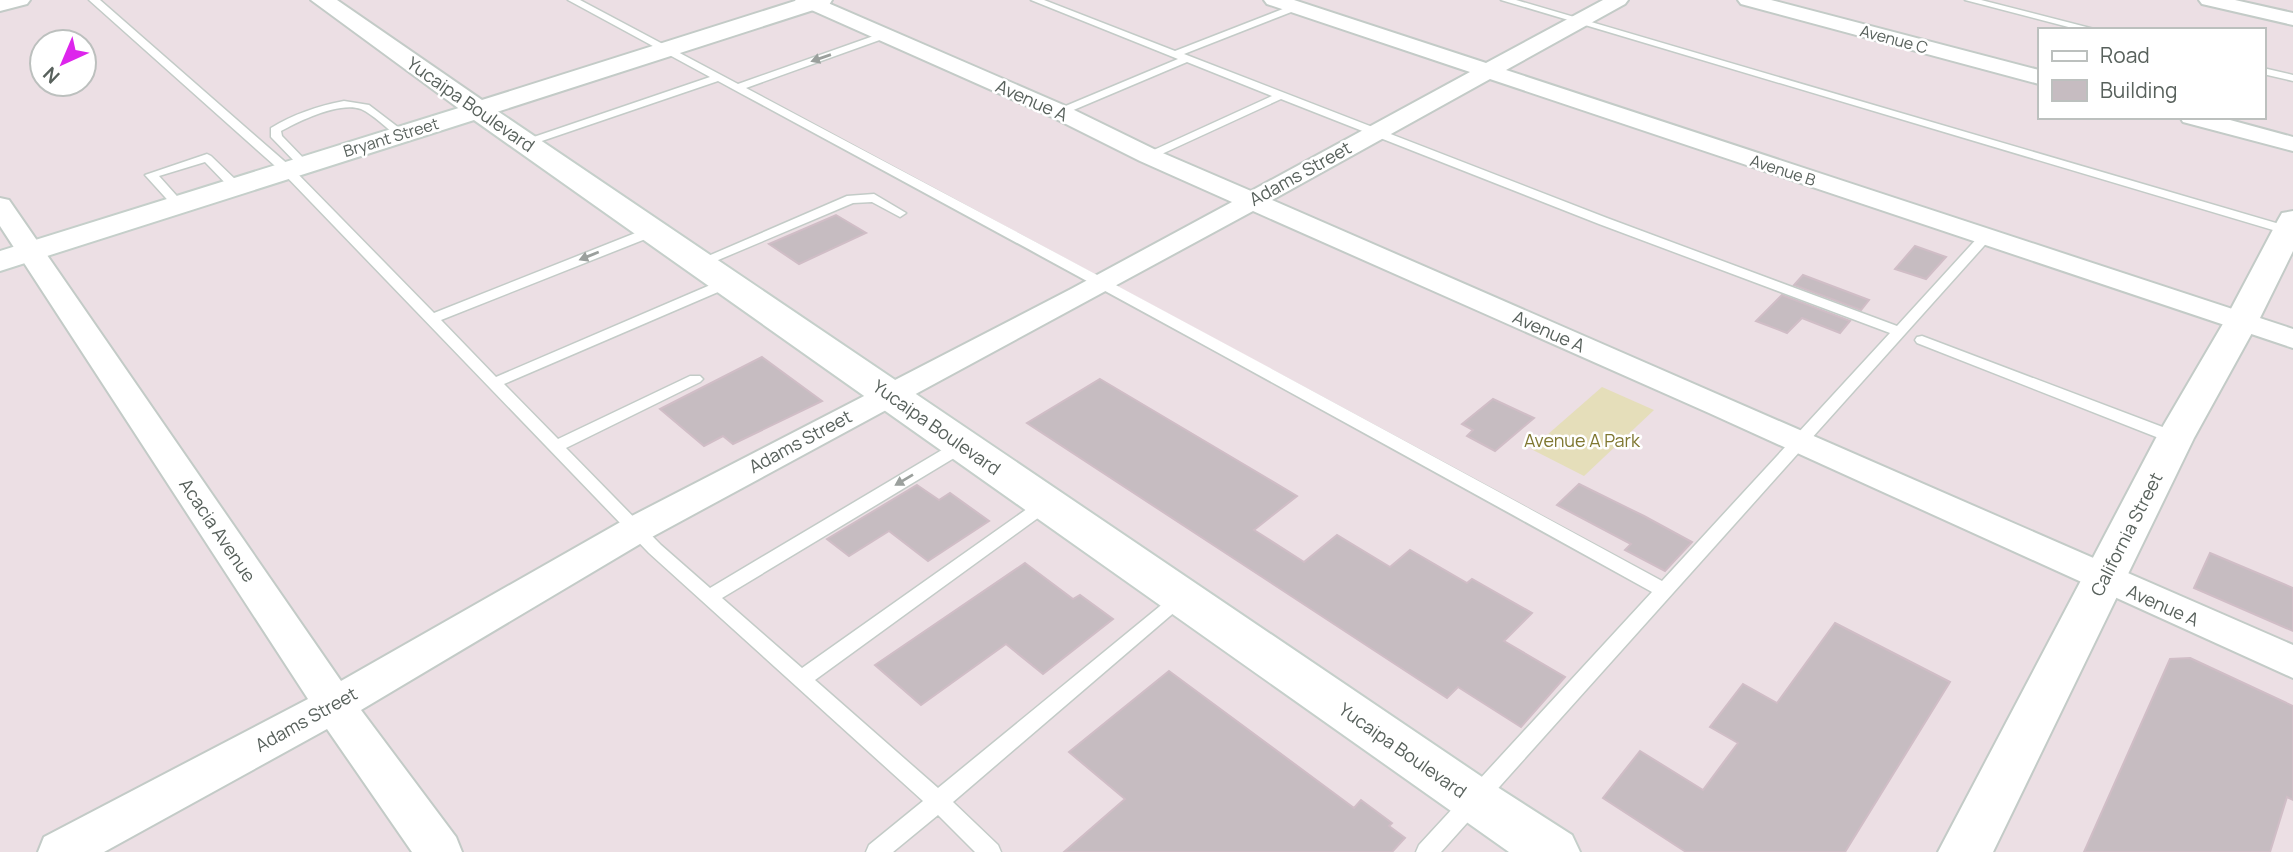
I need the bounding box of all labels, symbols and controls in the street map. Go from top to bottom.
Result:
street label: Avenue C [1858,19,1930,59]
north arrow [28,28,98,98]
legend [2038,28,2265,119]
text: Road [2100,41,2150,69]
street label: Yucaipa Boulevard [402,51,540,157]
one-way arrow [810,53,831,64]
text: N [37,61,65,89]
street label: Avenue A [992,73,1072,127]
text: Building [2100,76,2177,104]
street label: Bryant Street [341,112,441,162]
street label: Adams Street [1245,135,1355,211]
street label: Avenue B [1747,149,1819,191]
one-way arrow [579,251,600,262]
street label: Avenue A [1509,304,1589,358]
street label: Yucaipa Boulevard [868,374,1006,480]
street label: Adams Street [744,404,856,478]
park label: Avenue A Park [1524,428,1641,452]
street label: California Street [2084,468,2168,600]
street label: Acacia Avenue [174,473,262,587]
one-way arrow [894,474,914,486]
street label: Avenue A [2123,578,2203,632]
street label: Adams Street [251,681,361,757]
street label: Yucaipa Boulevard [1334,697,1472,803]

